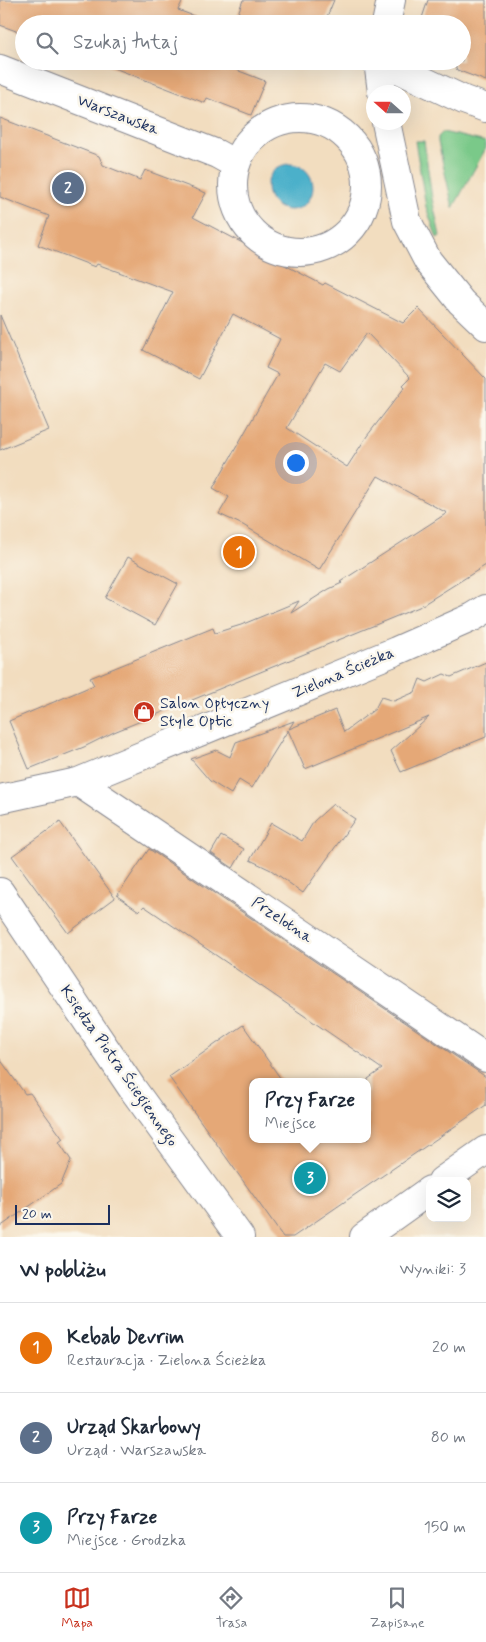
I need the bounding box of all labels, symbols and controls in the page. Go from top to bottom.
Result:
search box [15,15,471,70]
icon: search [33,29,61,57]
text: Szukaj tutaj [73,30,178,55]
north arrow [366,85,411,130]
street label: Warszawska [74,90,162,140]
pin: 2 [52,169,84,207]
your location [283,450,309,476]
pin: 1 [223,533,255,571]
street label: Zielona Ścieżka [289,642,397,704]
place label: Salon Optyczny Style Optic [160,693,269,732]
shop icon: Salon Optyczny Style Optic [132,700,156,724]
street label: Przelotna [247,892,317,948]
street label: Księdza Piotra Ściegiennego [54,981,183,1151]
popup [249,1078,371,1143]
text: Przy Farze [265,1088,355,1113]
text: Miejsce [265,1113,316,1134]
pin: 3 [294,1159,326,1197]
map controls [426,1177,471,1222]
button: layers [426,1177,471,1222]
scale bar [15,1202,110,1225]
text: 20 m [22,1205,52,1223]
text: W pobliżu [20,1256,106,1284]
text: Wyniki: 3 [400,1259,466,1280]
text: Kebab Devrim [67,1325,184,1350]
text: 1 [32,1337,40,1358]
text: 20 m [432,1337,466,1358]
text: Restauracja · Zielona Ścieżka [67,1350,266,1371]
text: Urząd Skarbowy [67,1415,201,1440]
text: 2 [32,1427,40,1448]
text: 80 m [431,1427,466,1448]
text: Urząd · Warszawska [67,1440,206,1461]
text: Przy Farze [67,1505,157,1530]
text: 3 [32,1517,40,1538]
text: 150 m [424,1517,466,1538]
text: Miejsce · Grodzka [67,1530,186,1551]
tab: Mapa [61,1584,93,1632]
tab: Trasa [216,1584,247,1632]
tab: Zapisane [370,1584,425,1632]

